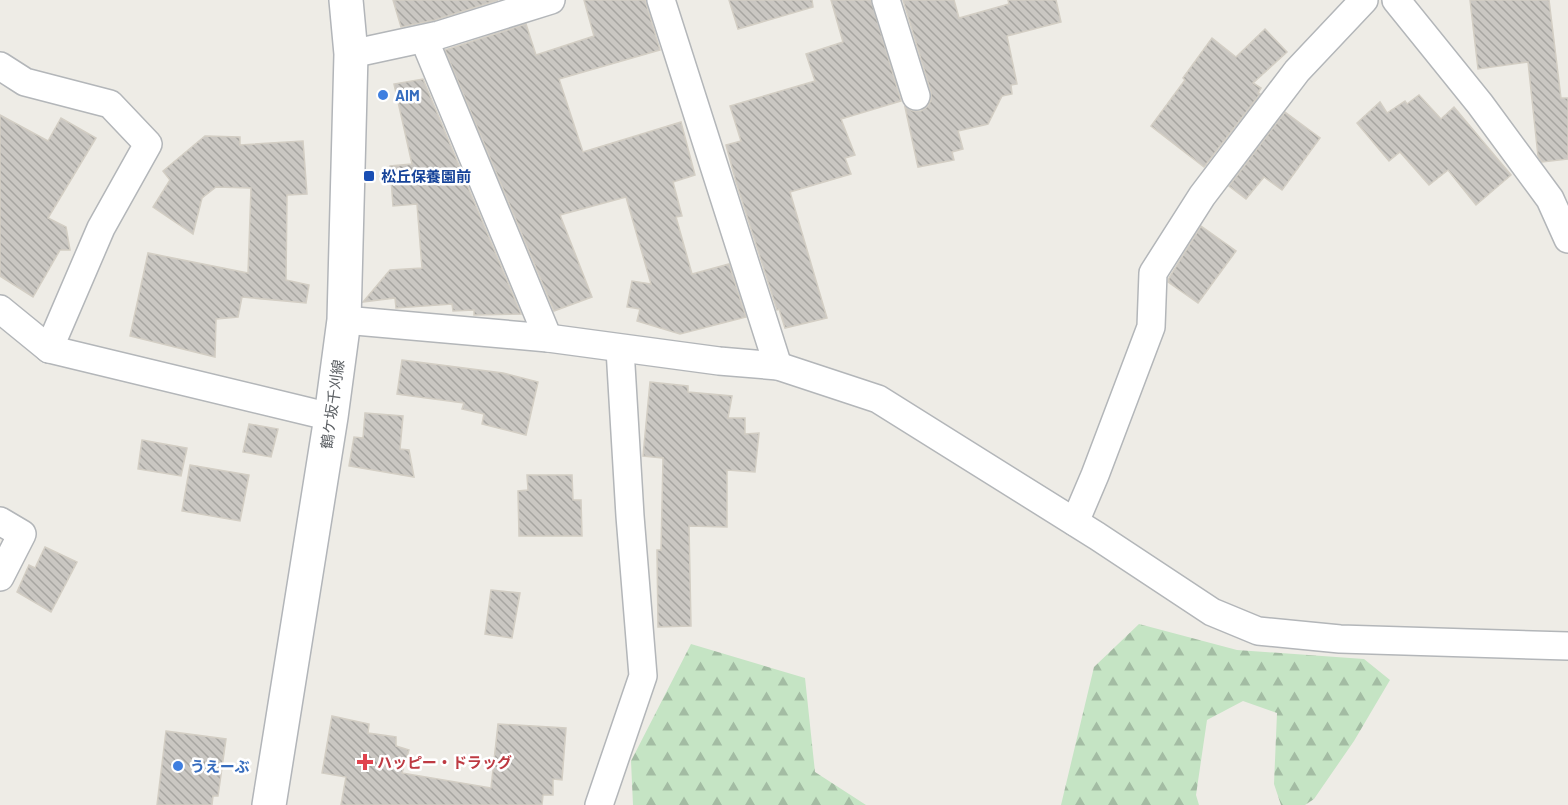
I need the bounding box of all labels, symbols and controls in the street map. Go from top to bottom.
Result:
place label: AIM [395,86,420,104]
marker: AIM [376,88,390,102]
place label: 松丘保養園前 [381,167,471,185]
marker: 松丘保養園前 [362,169,376,183]
street label: 鶴ケ坂千刈線 [317,358,347,450]
place label: ハッピー・ドラッグ [377,753,512,771]
marker: ハッピー・ドラッグ [358,755,372,769]
place label: うえーぶ [190,757,249,775]
marker: うえーぶ [171,759,185,773]

